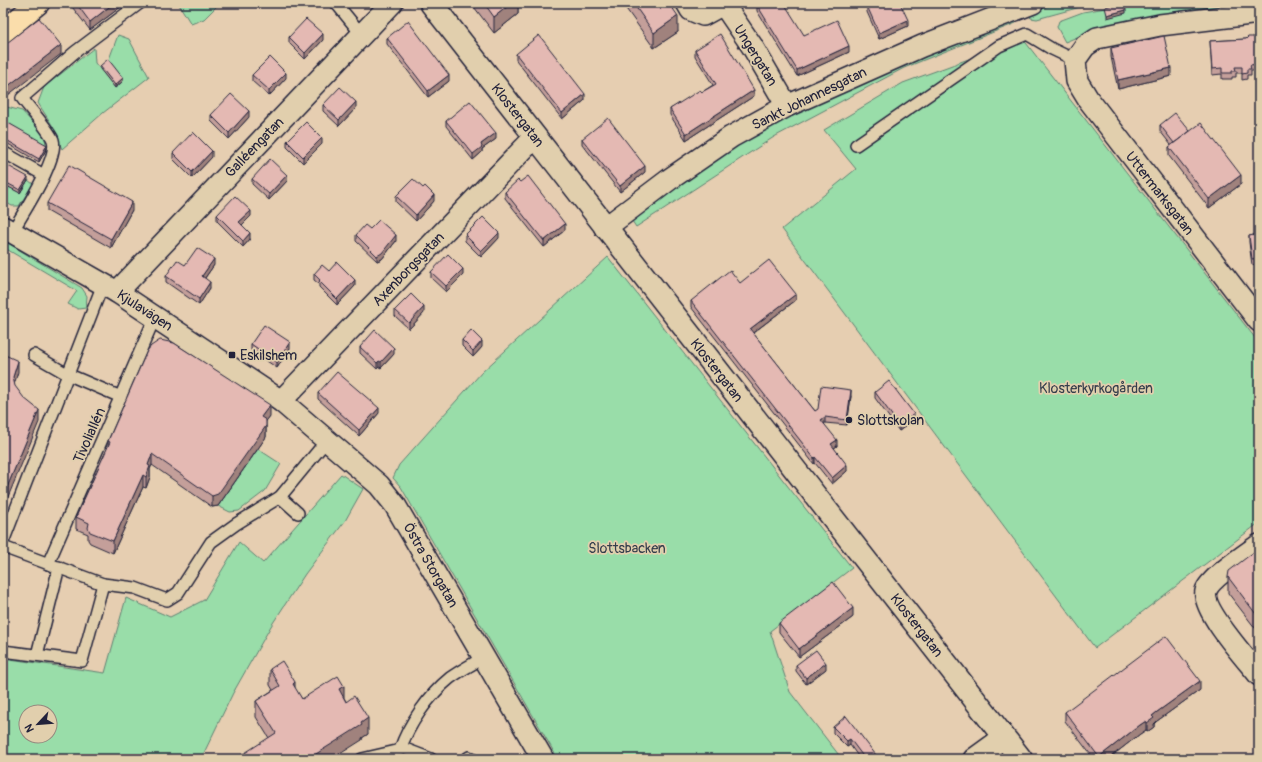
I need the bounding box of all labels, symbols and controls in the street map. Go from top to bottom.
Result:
street label: Ungergatan [730,22,781,89]
street label: Sankt Johannesgatan [749,63,869,134]
street label: Klostergatan [488,80,548,150]
street label: Galléengatan [221,114,287,181]
street label: Uttermarksgatan [1122,148,1198,239]
street label: Axenborgsgatan [369,229,448,310]
street label: Kjulavägen [114,286,176,335]
street label: Klostergatan [687,335,747,405]
place label: Eskilshem [240,347,297,364]
marker: Eskilshem [227,350,237,360]
park label: Klosterkyrkogården [1039,380,1153,397]
street label: Tivoliallén [70,405,109,466]
place label: Slottskolan [857,412,924,429]
marker: Slottskolan [844,415,854,425]
street label: Östra Storgatan [399,519,463,611]
park label: Slottsbacken [588,540,666,557]
street label: Klostergatan [887,590,947,660]
north arrow [18,704,58,744]
text: N [22,721,37,734]

